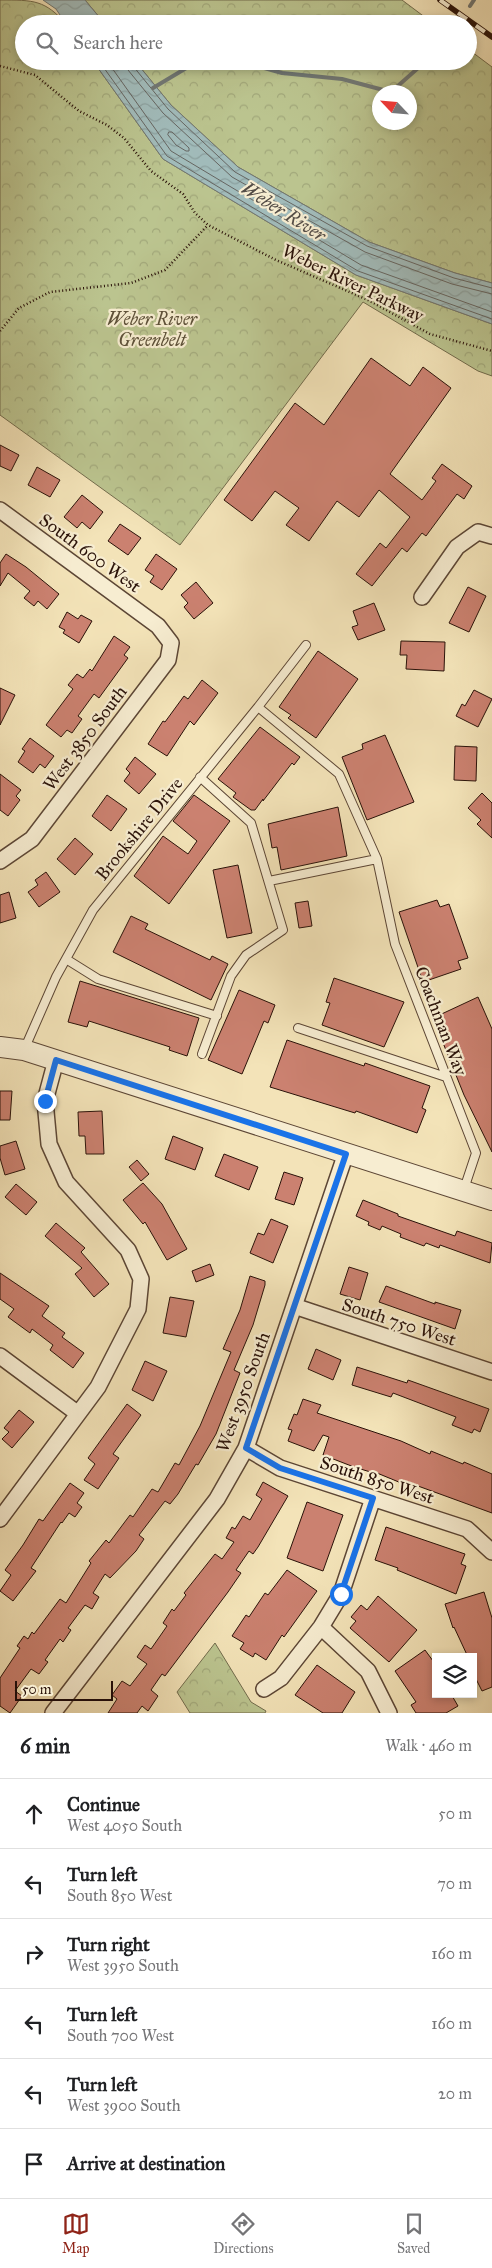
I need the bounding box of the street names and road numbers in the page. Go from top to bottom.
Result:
street label: Weber River Parkway [279,239,428,327]
street label: South 600 West [35,509,146,598]
street label: West 3850 South [38,681,132,795]
street label: Brookshire Drive [91,773,187,885]
street label: Coachman Way [410,963,472,1079]
street label: South 750 West [339,1293,459,1351]
street label: West 3950 South [211,1329,275,1455]
street label: South 850 West [317,1451,437,1509]

